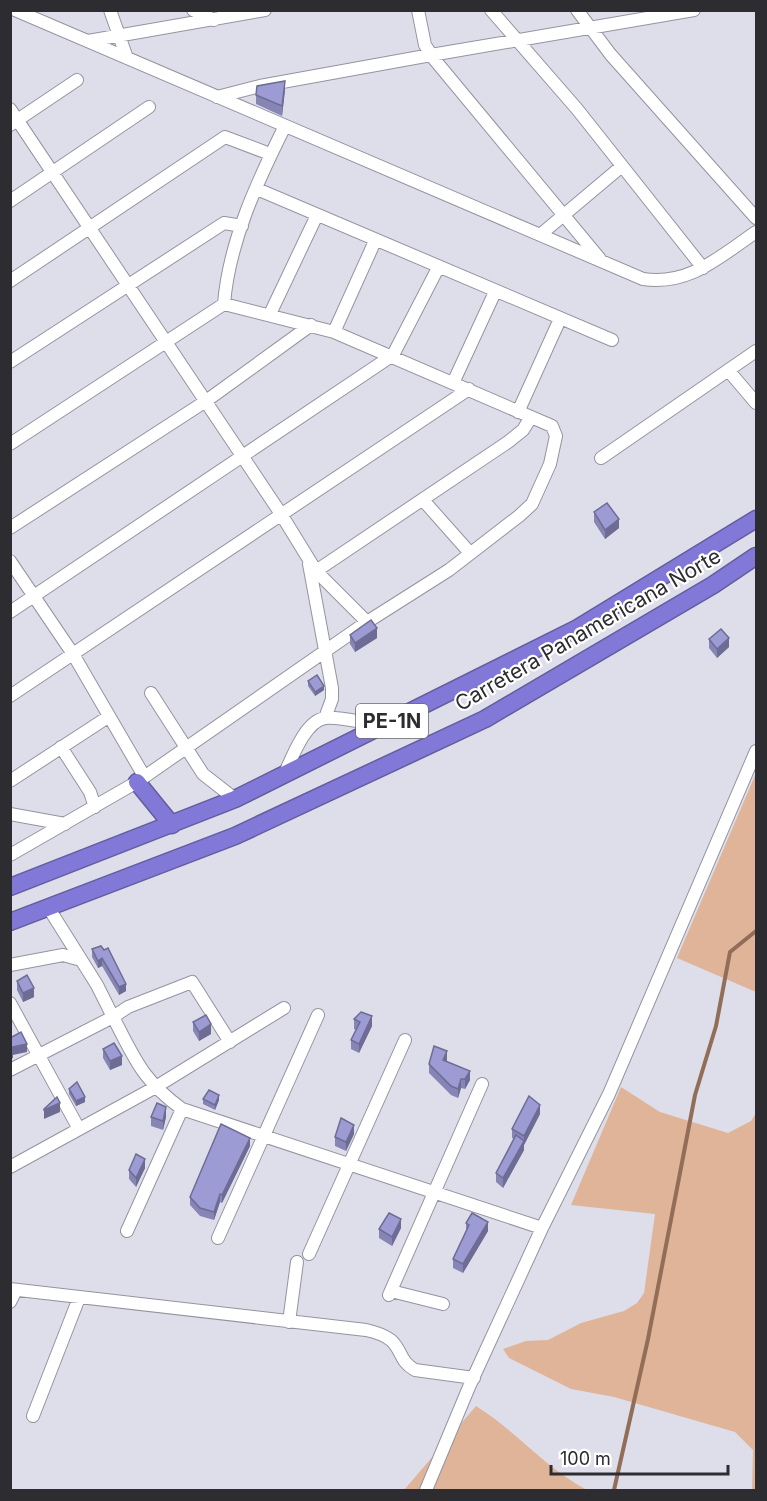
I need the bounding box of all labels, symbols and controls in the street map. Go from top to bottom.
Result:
street label: Carretera Panamericana Norte [450,543,725,716]
road number: PE-1N [356,704,428,738]
scale bar [551,1438,728,1476]
text: 100 m [560,1448,611,1469]

